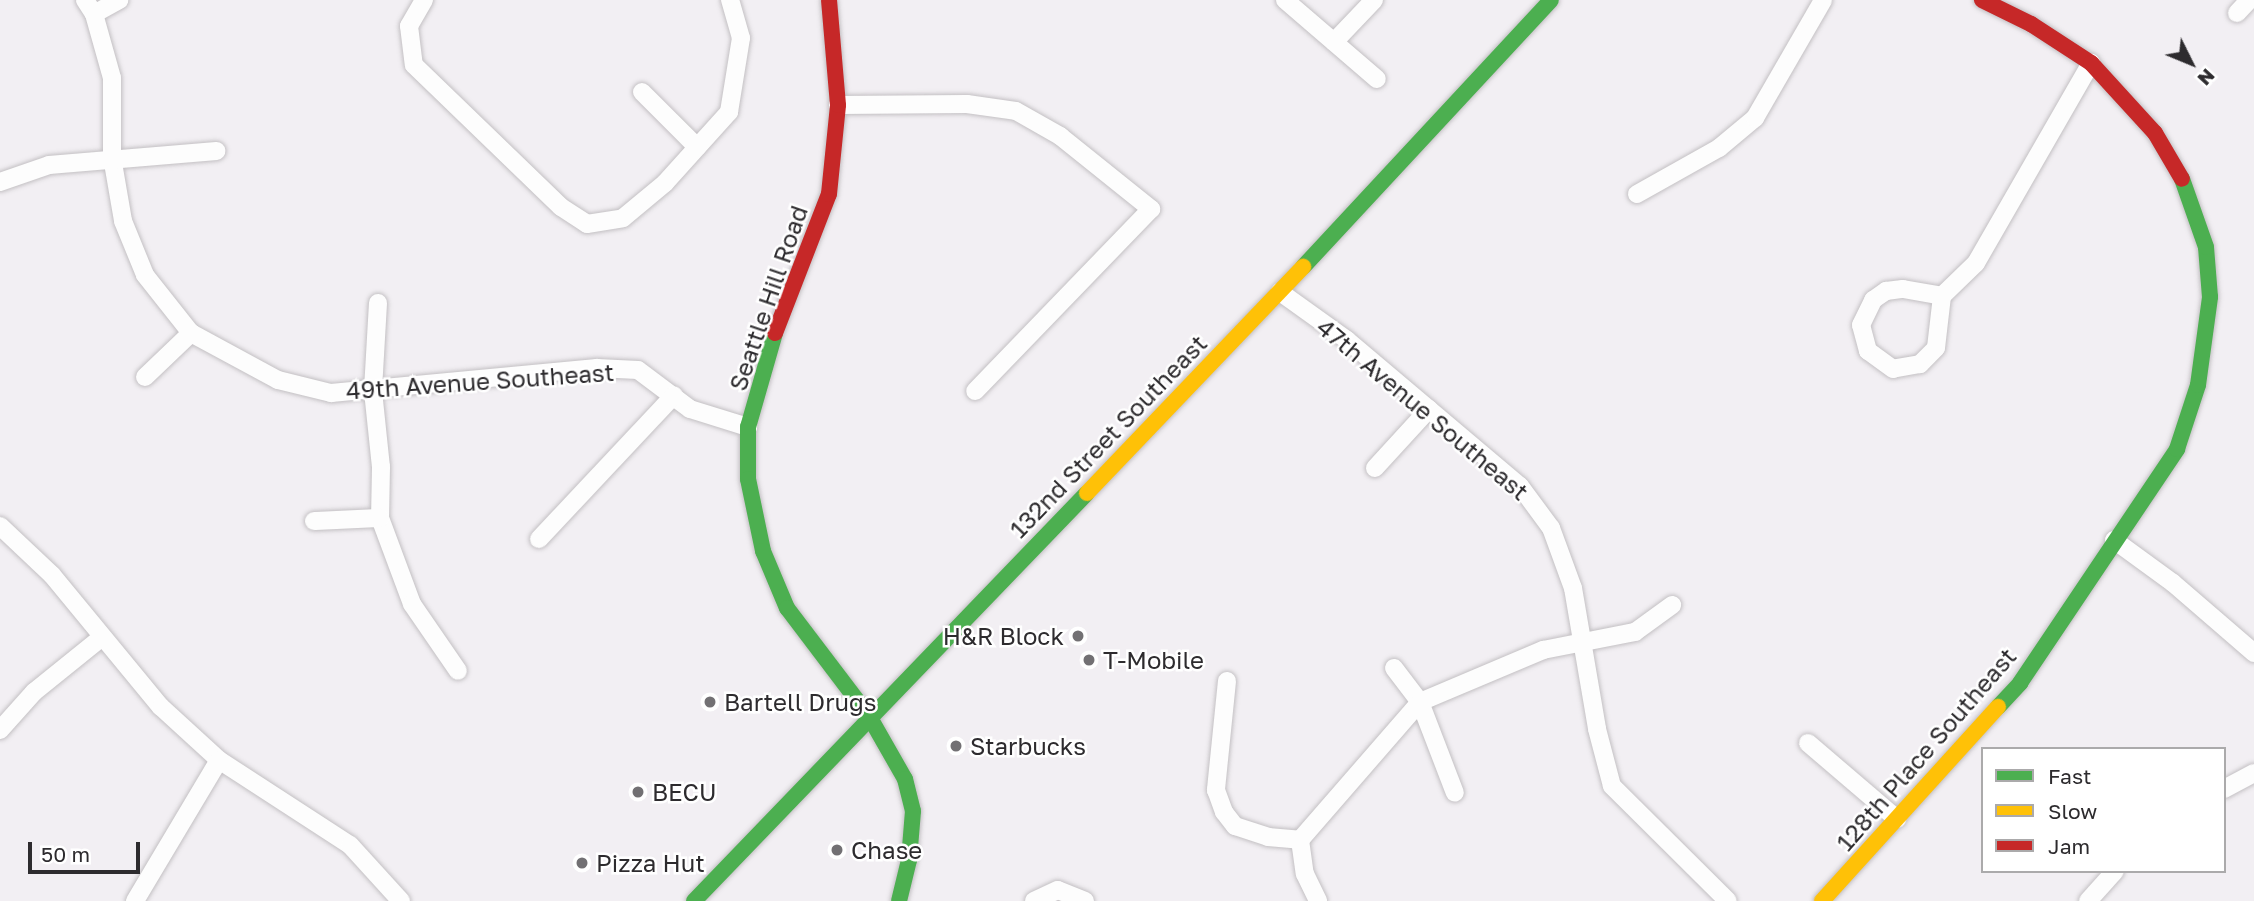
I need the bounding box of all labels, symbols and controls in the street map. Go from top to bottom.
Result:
north arrow [2156,28,2226,98]
text: N [2193,65,2220,91]
street label: Seattle Hill Road [723,202,813,394]
street label: 47th Avenue Southeast [1312,312,1534,506]
street label: 132nd Street Southeast [1004,329,1212,543]
street label: 49th Avenue Southeast [345,357,615,405]
place label: H&R Block [943,622,1064,650]
marker: H&R Block [1070,628,1086,644]
street label: 128th Place Southeast [1830,642,2022,856]
place label: T-Mobile [1103,646,1204,674]
marker: T-Mobile [1081,652,1097,668]
place label: Bartell Drugs [724,688,877,716]
marker: Bartell Drugs [702,694,718,710]
place label: Starbucks [970,732,1086,760]
marker: Starbucks [948,738,964,754]
legend [1981,747,2226,873]
text: Fast [2048,763,2091,789]
place label: BECU [652,778,716,806]
marker: BECU [630,784,646,800]
text: Slow [2048,798,2097,824]
scale bar [32,828,144,872]
text: Jam [2048,833,2090,859]
place label: Chase [851,836,922,864]
text: 50 m [41,841,90,867]
marker: Chase [829,842,845,858]
place label: Pizza Hut [596,849,705,877]
marker: Pizza Hut [574,855,590,871]

